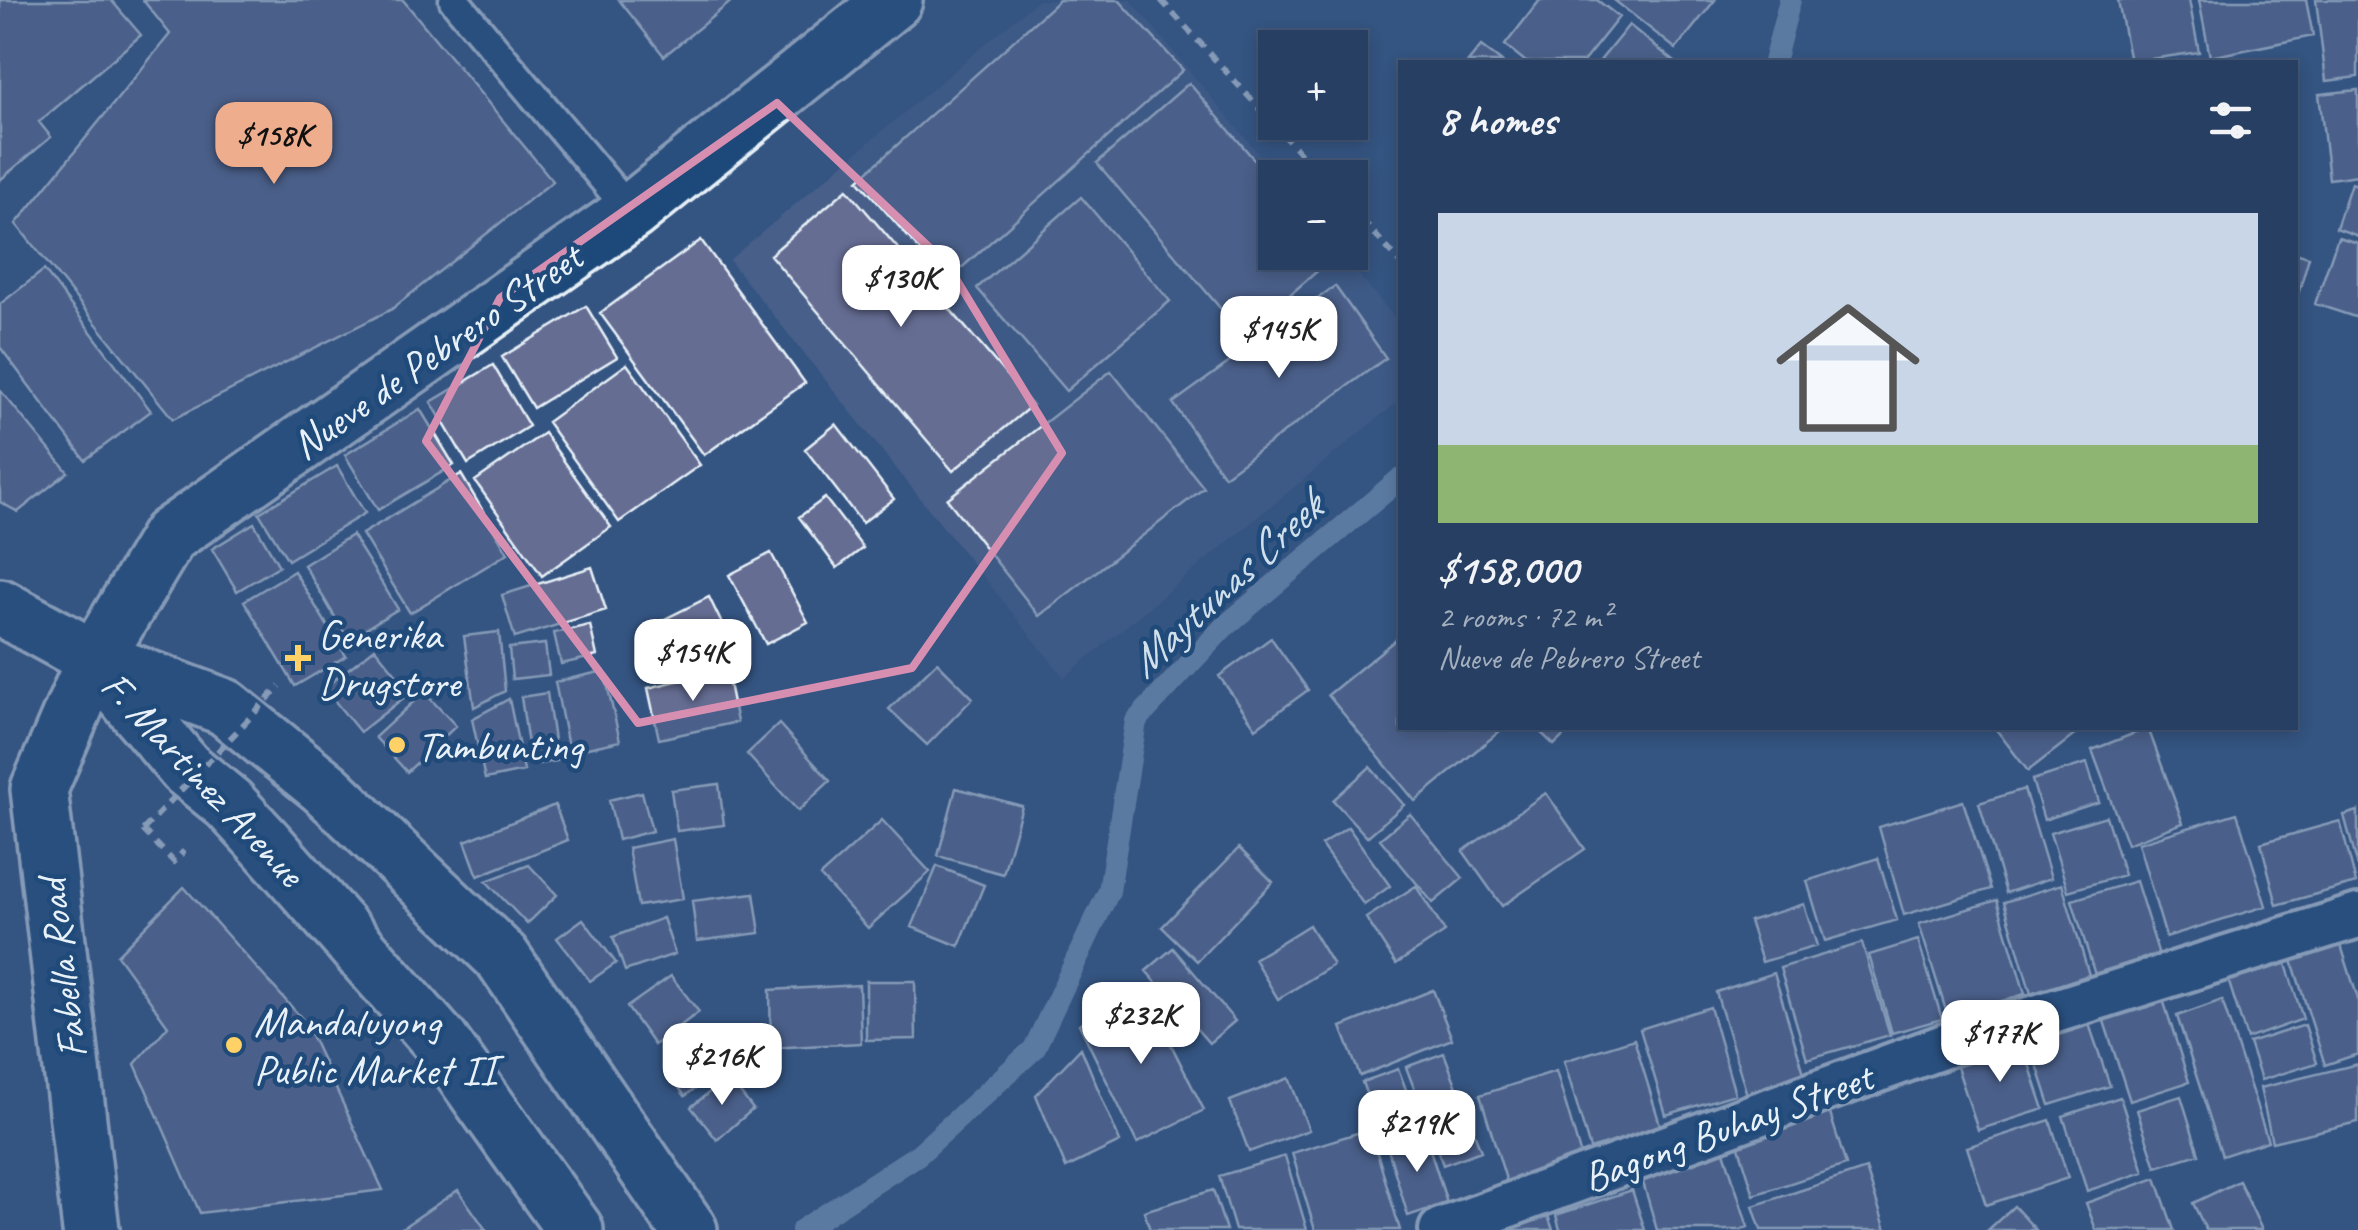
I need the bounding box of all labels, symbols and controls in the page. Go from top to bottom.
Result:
map controls [1258,30,1368,270]
button: + [1258,30,1368,140]
icon: filters [2203,93,2258,148]
text: 8 homes [1438,94,1557,147]
pin: $158K [204,102,344,187]
text: $158K [237,114,311,155]
button: − [1258,160,1368,270]
street label: Nueve de Pebrero Street [281,229,596,471]
pin: $130K [831,245,971,330]
text: $130K [864,257,938,298]
icon: home [1758,278,1938,458]
pin: $145K [1209,296,1349,381]
text: $145K [1242,308,1316,349]
water label: Maytunas Creek [1116,474,1341,690]
text: $158,000 [1438,543,1578,596]
text: 2 rooms · 72 m² [1438,596,1611,637]
place label: Generika Drugstore [318,609,462,710]
pin: $154K [623,619,763,704]
text: $154K [656,631,730,672]
text: Nueve de Pebrero Street [1438,637,1700,678]
marker: Generika Drugstore [287,647,309,669]
street label: F. Martinez Avenue [90,660,318,900]
place label: Tambunting [417,720,585,773]
marker: Tambunting [386,734,408,756]
street label: Fabella Road [24,870,100,1061]
pin: $232K [1071,982,1211,1067]
text: $232K [1104,994,1178,1035]
place label: Mandaluyong Public Market II [254,996,505,1097]
pin: $177K [1930,1000,2070,1085]
text: $177K [1963,1012,2037,1053]
pin: $216K [652,1023,792,1108]
marker: Mandaluyong Public Market II [223,1034,245,1056]
text: $216K [685,1035,759,1076]
street label: Bagong Buhay Street [1575,1049,1883,1204]
pin: $219K [1347,1090,1487,1175]
text: $219K [1380,1102,1454,1143]

